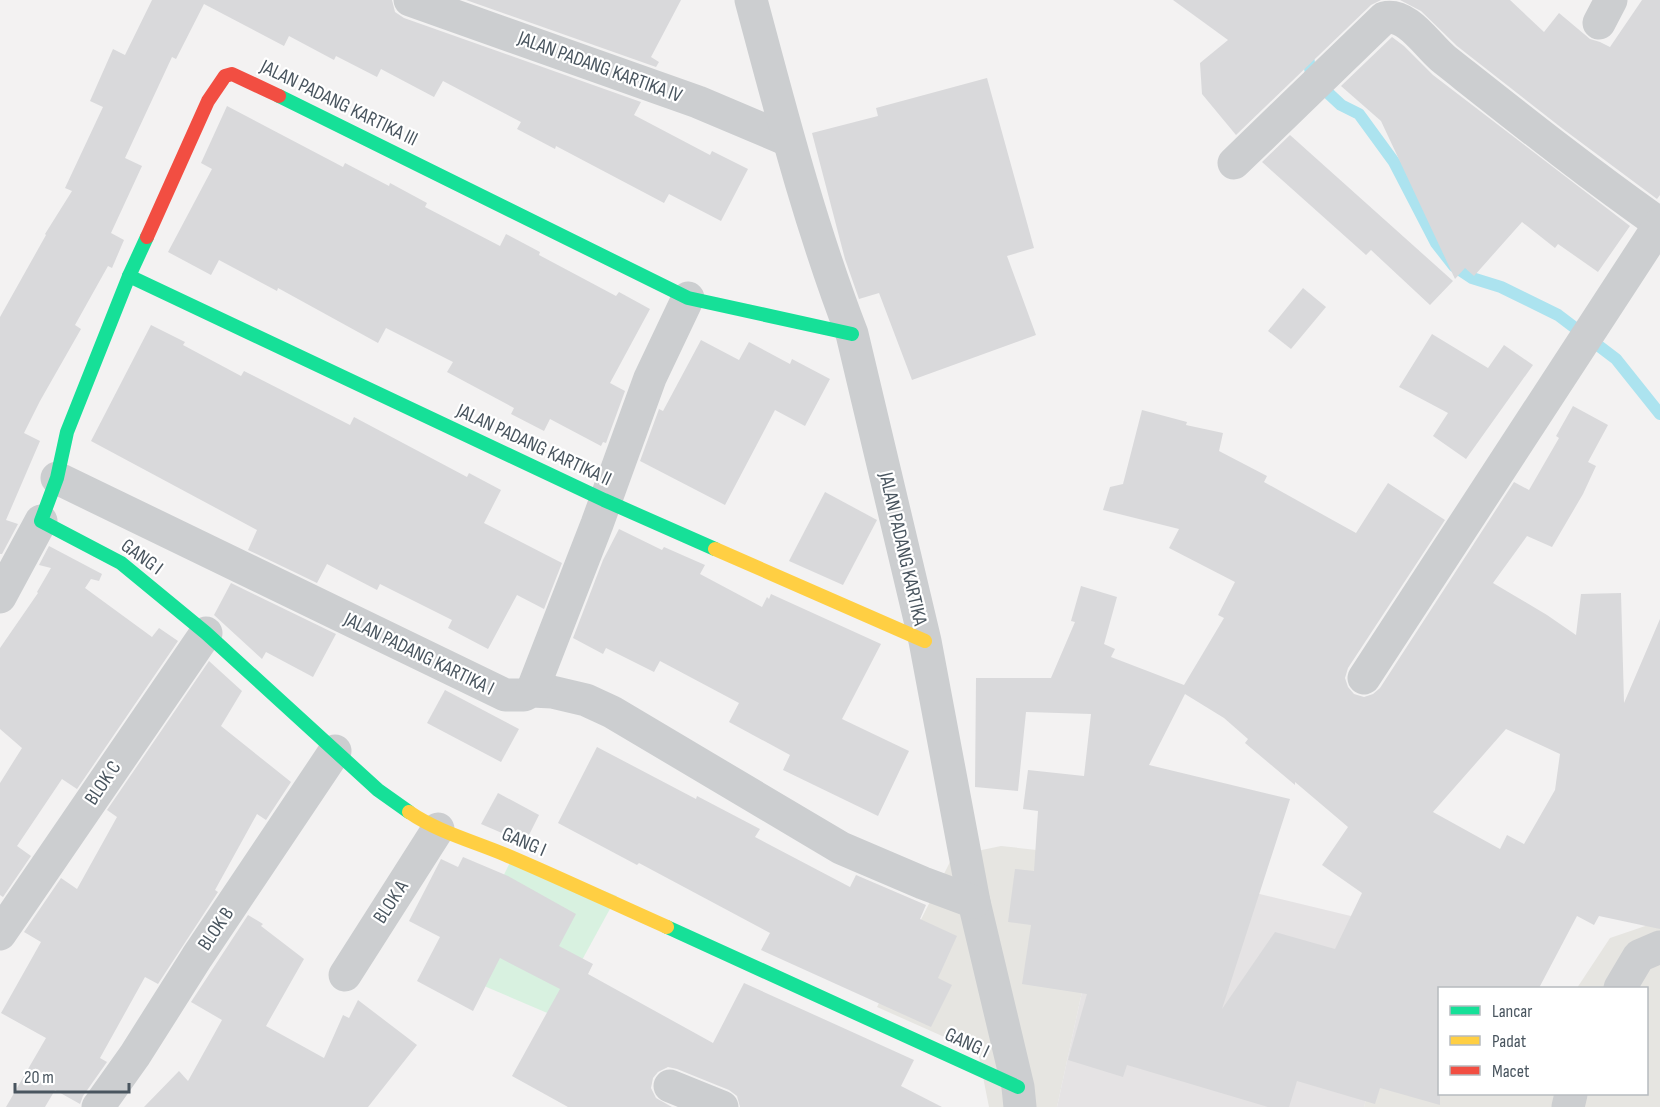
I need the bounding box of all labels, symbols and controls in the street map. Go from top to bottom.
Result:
street label: JALAN PADANG KARTIKA IV [514,26,685,108]
street label: JALAN PADANG KARTIKA III [256,54,422,151]
street label: JALAN PADANG KARTIKA II [452,398,615,491]
street label: JALAN PADANG KARTIKA [873,469,932,628]
street label: GANG I [116,534,168,580]
street label: JALAN PADANG KARTIKA I [339,607,498,701]
street label: BLOK C [80,756,126,810]
street label: GANG I [498,822,550,862]
street label: BLOK A [368,876,414,928]
street label: BLOK B [193,903,239,955]
legend [1438,987,1648,1095]
text: Lancar [1492,1001,1532,1022]
street label: GANG I [941,1022,993,1064]
text: Padat [1492,1031,1527,1052]
scale bar [15,1056,129,1094]
text: Macet [1492,1061,1530,1082]
text: 20 m [24,1067,54,1088]

